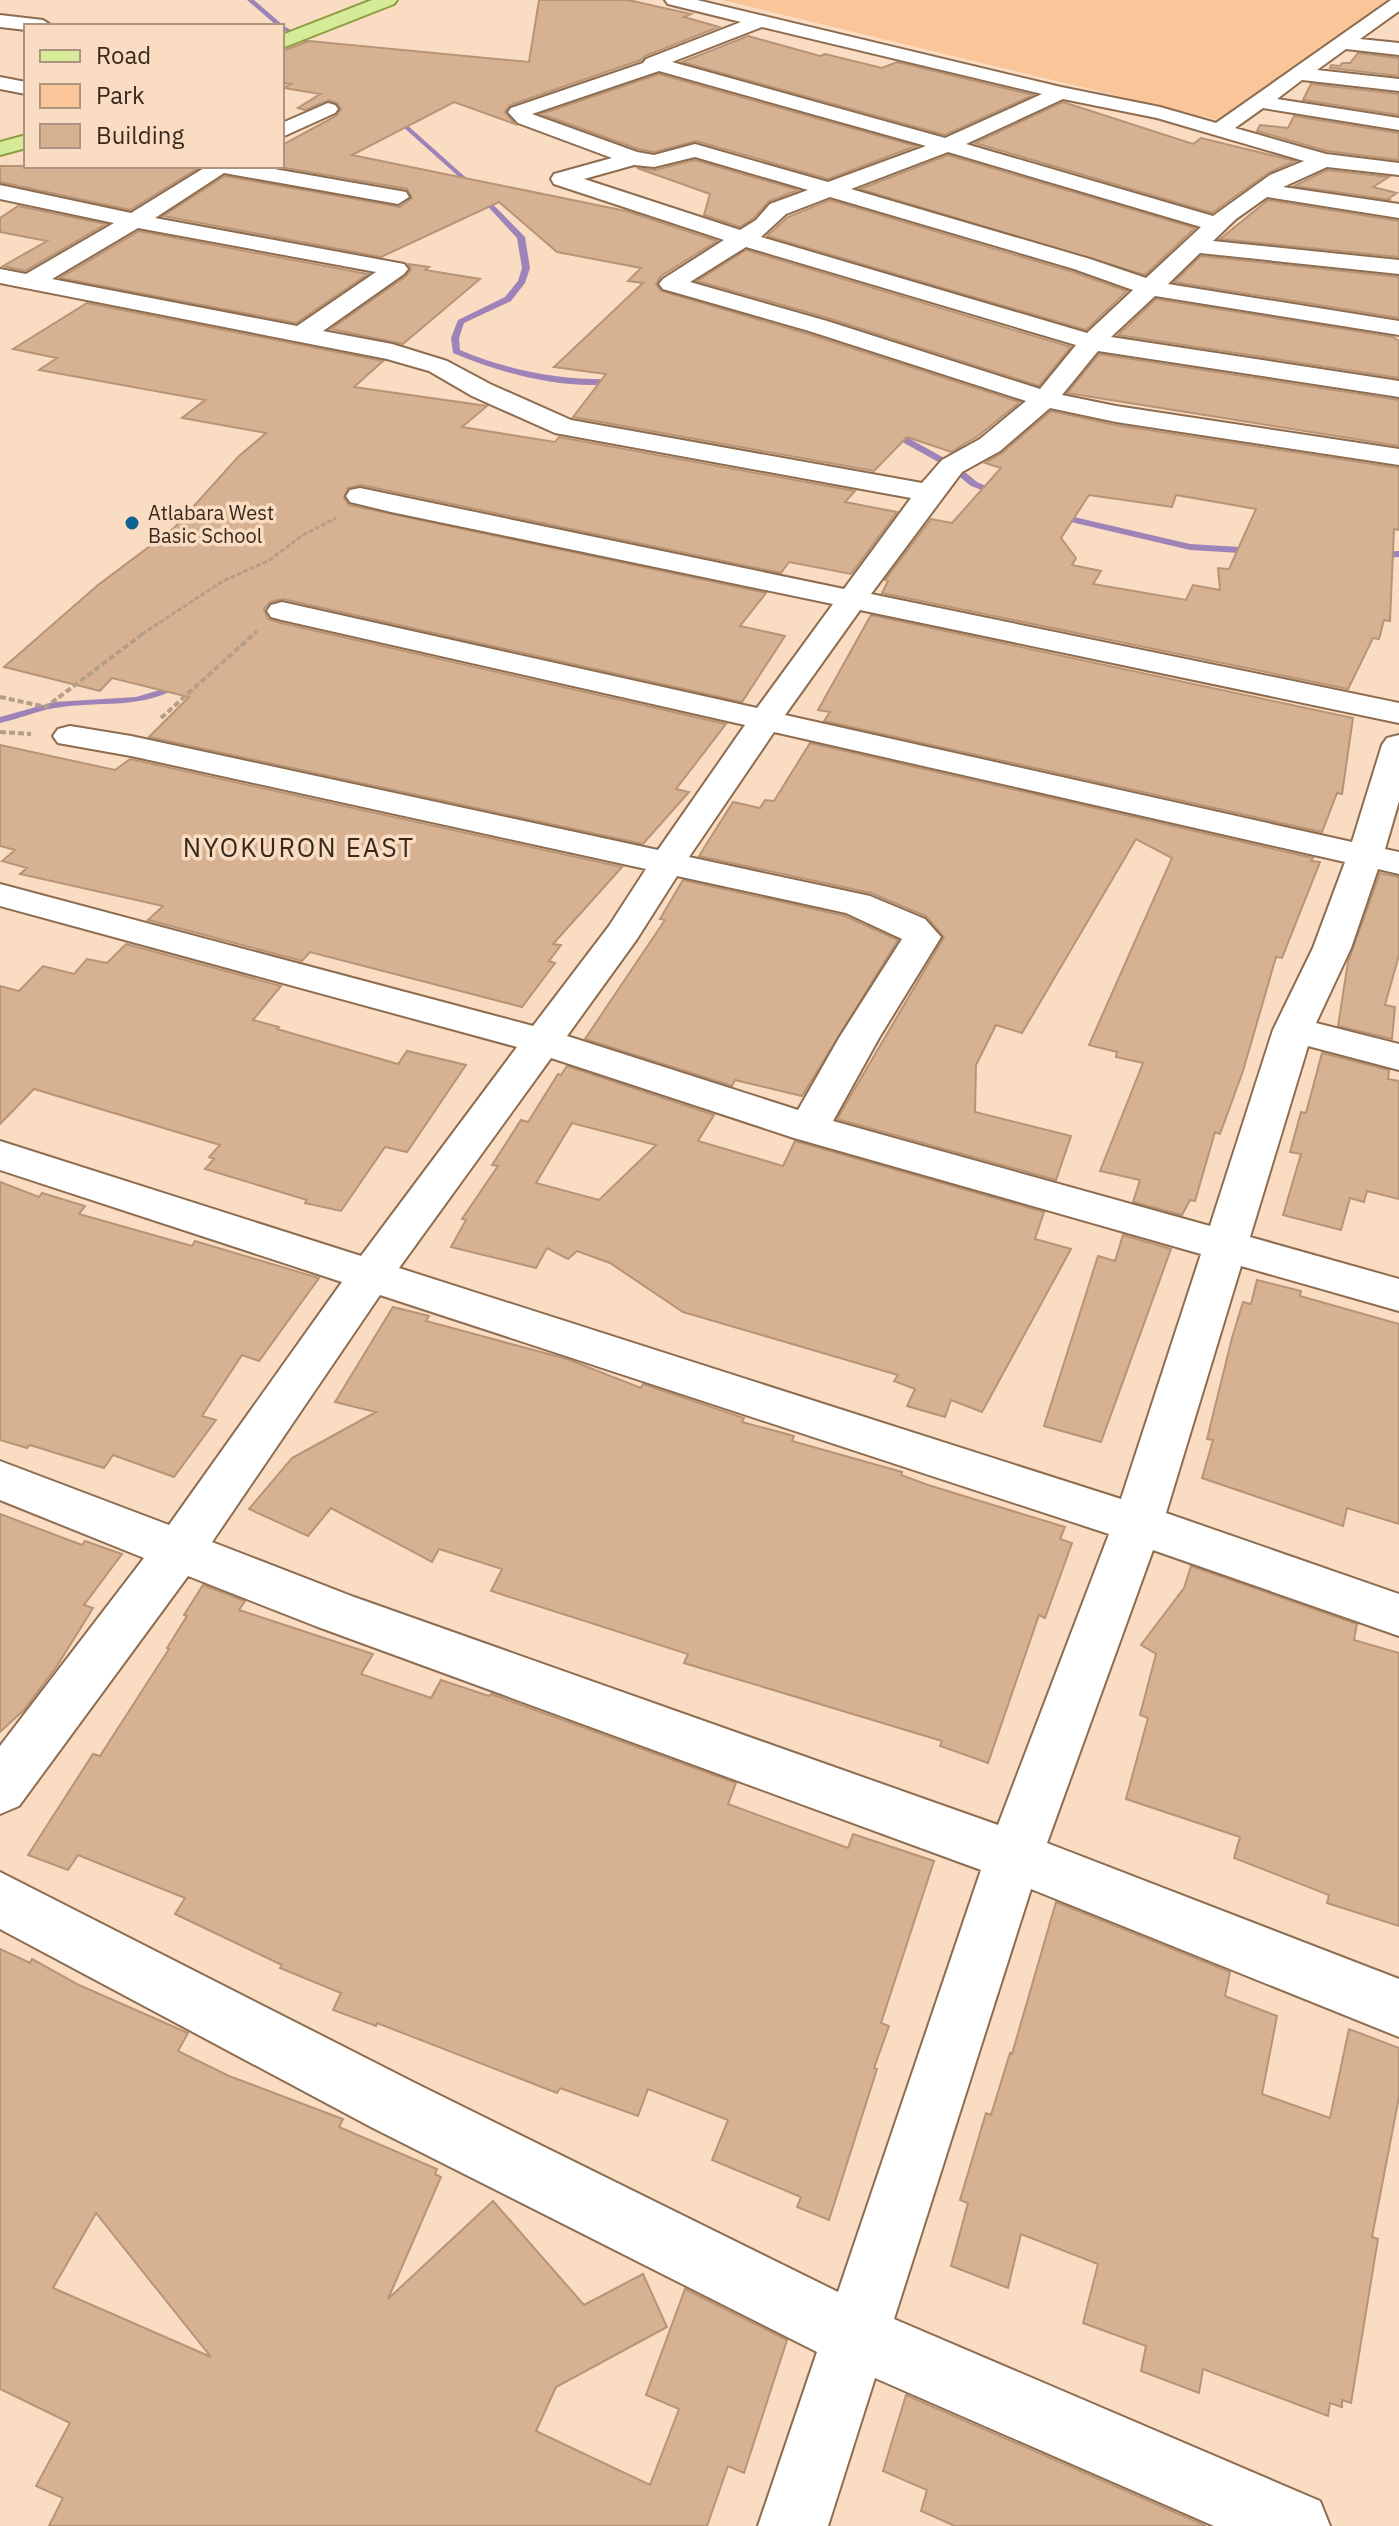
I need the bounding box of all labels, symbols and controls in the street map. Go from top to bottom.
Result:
legend [24,24,284,168]
text: Road [96,39,151,71]
text: Park [96,79,145,111]
text: Building [96,119,184,151]
place label: Atlabara West Basic School [148,499,274,549]
marker: Atlabara West Basic School [123,514,141,532]
district label: NYOKURON EAST [183,830,415,864]

